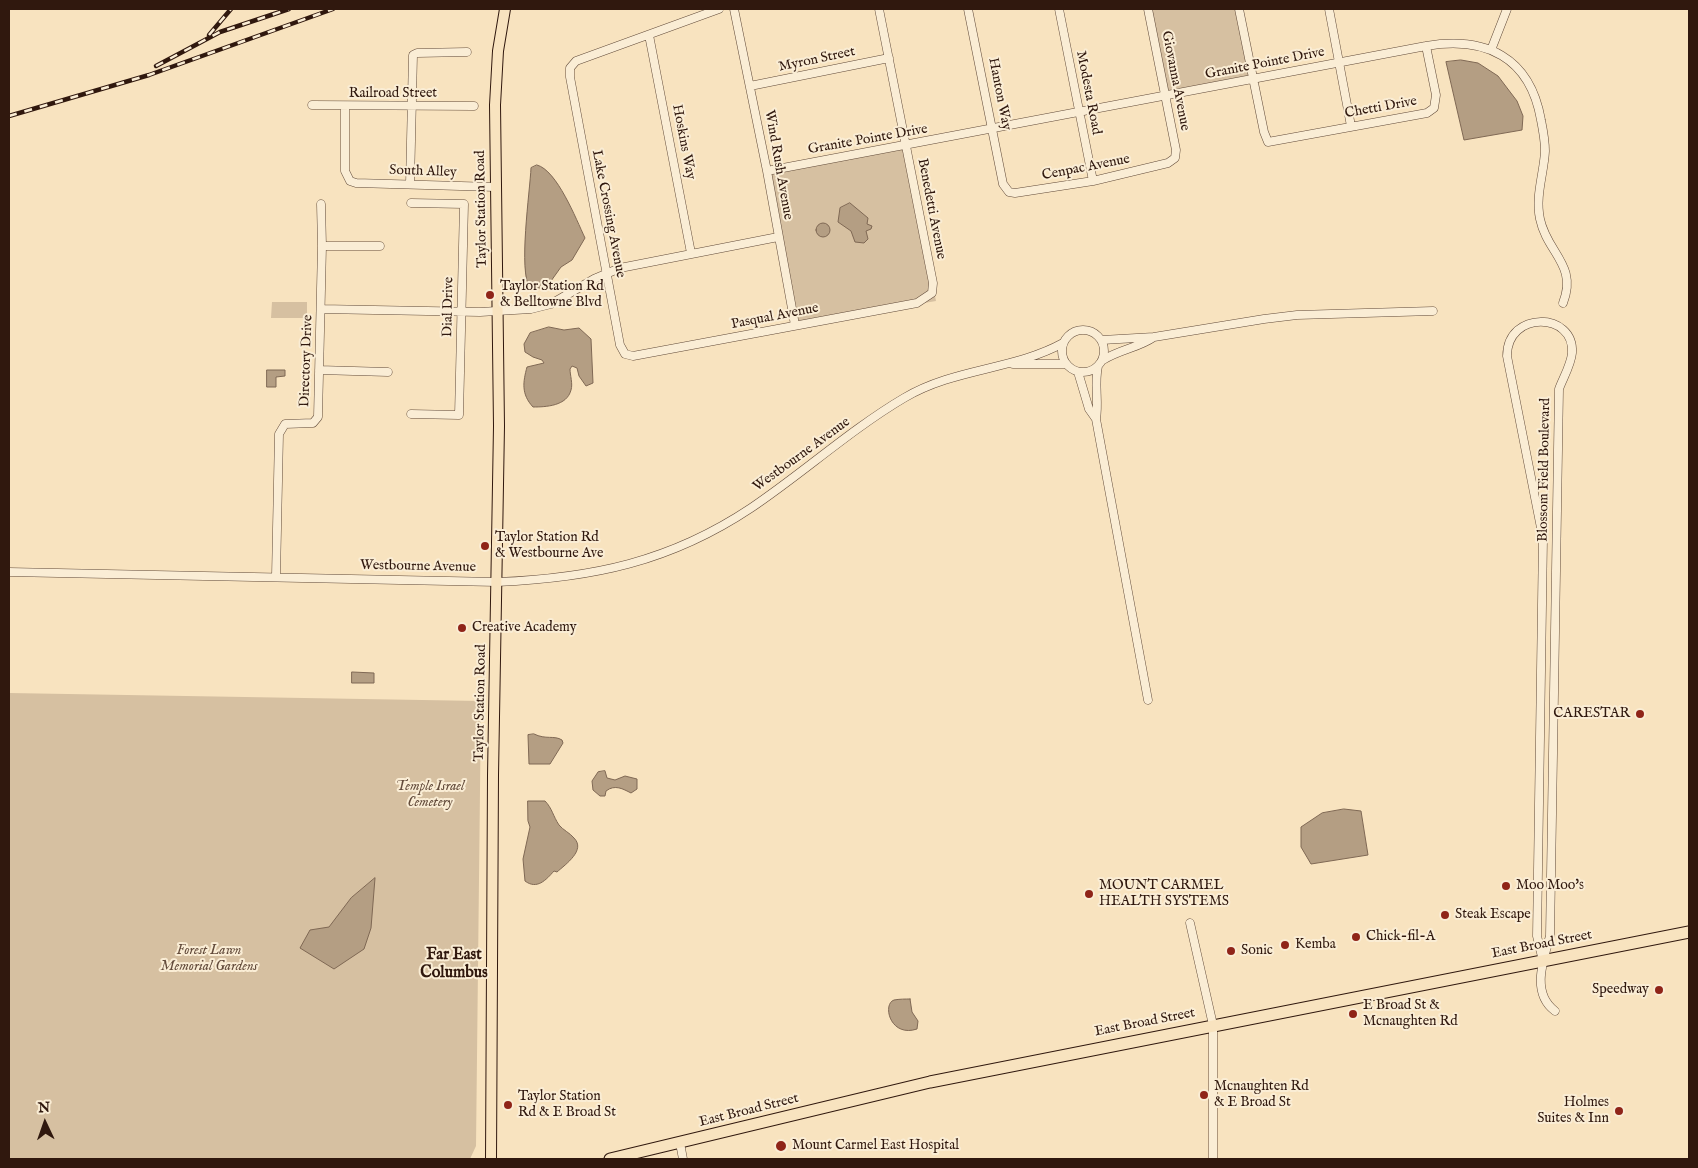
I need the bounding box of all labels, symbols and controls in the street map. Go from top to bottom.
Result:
street label: Giovanna Avenue [1157,30,1193,132]
street label: Myron Street [777,44,857,76]
street label: Granite Pointe Drive [1204,44,1326,84]
street label: Modesta Road [1072,50,1104,136]
street label: Hanton Way [984,56,1014,132]
street label: Railroad Street [349,86,437,102]
street label: Chetti Drive [1344,93,1418,123]
street label: Hoskins Way [667,103,699,181]
street label: Wind Rush Avenue [760,109,796,221]
street label: Granite Pointe Drive [807,121,929,159]
street label: Lake Crossing Avenue [587,149,629,279]
street label: Taylor Station Road [473,150,491,268]
street label: Cenpac Avenue [1041,151,1131,185]
street label: Benedetti Avenue [913,157,949,261]
street label: South Alley [389,162,457,182]
street label: Dial Drive [440,277,458,337]
place label: Taylor Station Rd & Belltowne Blvd [500,279,604,312]
marker: Taylor Station Rd & Belltowne Blvd [484,289,496,301]
street label: Pasqual Avenue [730,300,820,334]
street label: Directory Drive [297,314,317,408]
street label: Blossom Field Boulevard [1535,398,1555,542]
street label: Westbourne Avenue [750,414,854,496]
place label: Taylor Station Rd & Westbourne Ave [495,530,603,562]
marker: Taylor Station Rd & Westbourne Ave [479,540,491,552]
street label: Westbourne Avenue [360,558,476,576]
place label: Creative Academy [472,620,577,636]
marker: Creative Academy [456,622,468,634]
street label: Taylor Station Road [472,644,490,762]
place label: CARESTAR [1553,706,1630,722]
marker: CARESTAR [1634,708,1646,720]
park label: Temple Israel Cemetery [396,779,464,812]
place label: MOUNT CARMEL HEALTH SYSTEMS [1099,878,1229,910]
place label: Moo Moo's [1516,878,1584,894]
marker: Moo Moo's [1500,880,1512,892]
marker: MOUNT CARMEL HEALTH SYSTEMS [1083,888,1095,900]
place label: Steak Escape [1455,907,1531,923]
marker: Steak Escape [1439,909,1451,921]
street label: East Broad Street [1490,927,1594,963]
place label: Chick-fil-A [1366,929,1435,945]
marker: Chick-fil-A [1350,931,1362,943]
place label: Kemba [1295,937,1336,953]
marker: Kemba [1279,939,1291,951]
park label: Forest Lawn Memorial Gardens [161,943,257,976]
place label: Sonic [1241,943,1273,959]
marker: Sonic [1225,945,1237,957]
district label: Far East Columbus [420,946,488,984]
place label: Speedway [1592,982,1649,998]
marker: Speedway [1653,984,1665,996]
place label: E Broad St & Mcnaughten Rd [1363,998,1458,1030]
street label: East Broad Street [1093,1005,1197,1041]
marker: E Broad St & Mcnaughten Rd [1347,1008,1359,1020]
place label: Mcnaughten Rd & E Broad St [1214,1079,1309,1112]
place label: Taylor Station Rd & E Broad St [518,1089,616,1122]
marker: Mcnaughten Rd & E Broad St [1198,1089,1210,1101]
street label: East Broad Street [698,1091,800,1131]
place label: Holmes Suites & Inn [1537,1095,1609,1128]
north arrow [20,1098,70,1148]
text: N [38,1099,51,1117]
marker: Taylor Station Rd & E Broad St [502,1099,514,1111]
marker: Holmes Suites & Inn [1613,1105,1625,1117]
place label: Mount Carmel East Hospital [792,1138,959,1154]
marker: Mount Carmel East Hospital [774,1139,788,1153]

